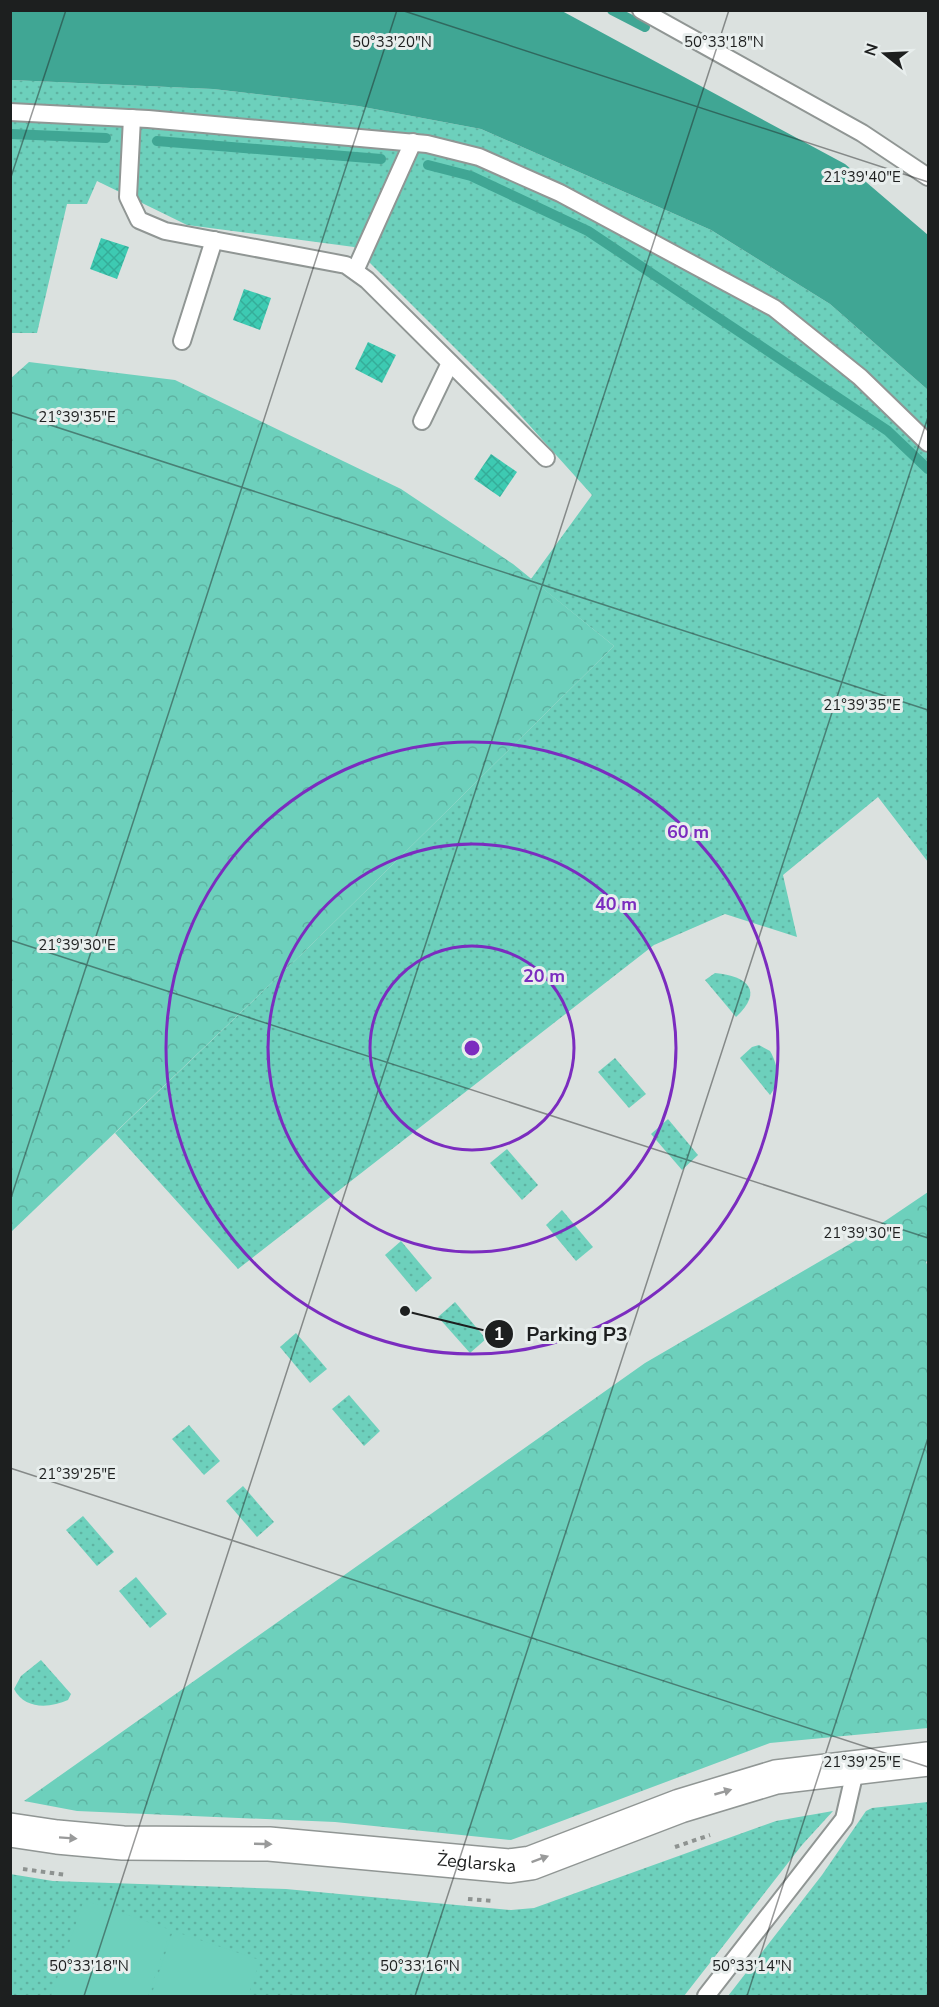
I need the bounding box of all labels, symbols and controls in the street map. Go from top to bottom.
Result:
north arrow [855,24,915,84]
text: 50°33'20"N [352,32,432,52]
text: 50°33'18"N [684,32,764,52]
text: N [859,41,884,59]
text: 21°39'40"E [823,167,901,187]
text: 21°39'35"E [38,407,116,427]
text: 21°39'35"E [823,695,901,715]
text: 60 m [667,820,709,844]
text: 40 m [595,892,637,916]
text: 21°39'30"E [38,935,116,955]
text: 20 m [523,964,565,988]
centre of rings [462,1038,482,1058]
text: 21°39'30"E [823,1223,901,1243]
callout: Parking P3 [484,1315,640,1353]
text: Parking P3 [526,1321,628,1348]
text: 1 [494,1322,504,1346]
text: 21°39'25"E [38,1464,116,1484]
text: 21°39'25"E [823,1752,901,1772]
one-way arrow [714,1787,732,1796]
one-way arrow [59,1834,78,1843]
one-way arrow [254,1839,273,1849]
street label: Żeglarska [436,1847,517,1878]
one-way arrow [531,1854,549,1863]
text: 50°33'18"N [49,1956,129,1976]
text: 50°33'16"N [380,1956,460,1976]
text: 50°33'14"N [712,1956,792,1976]

